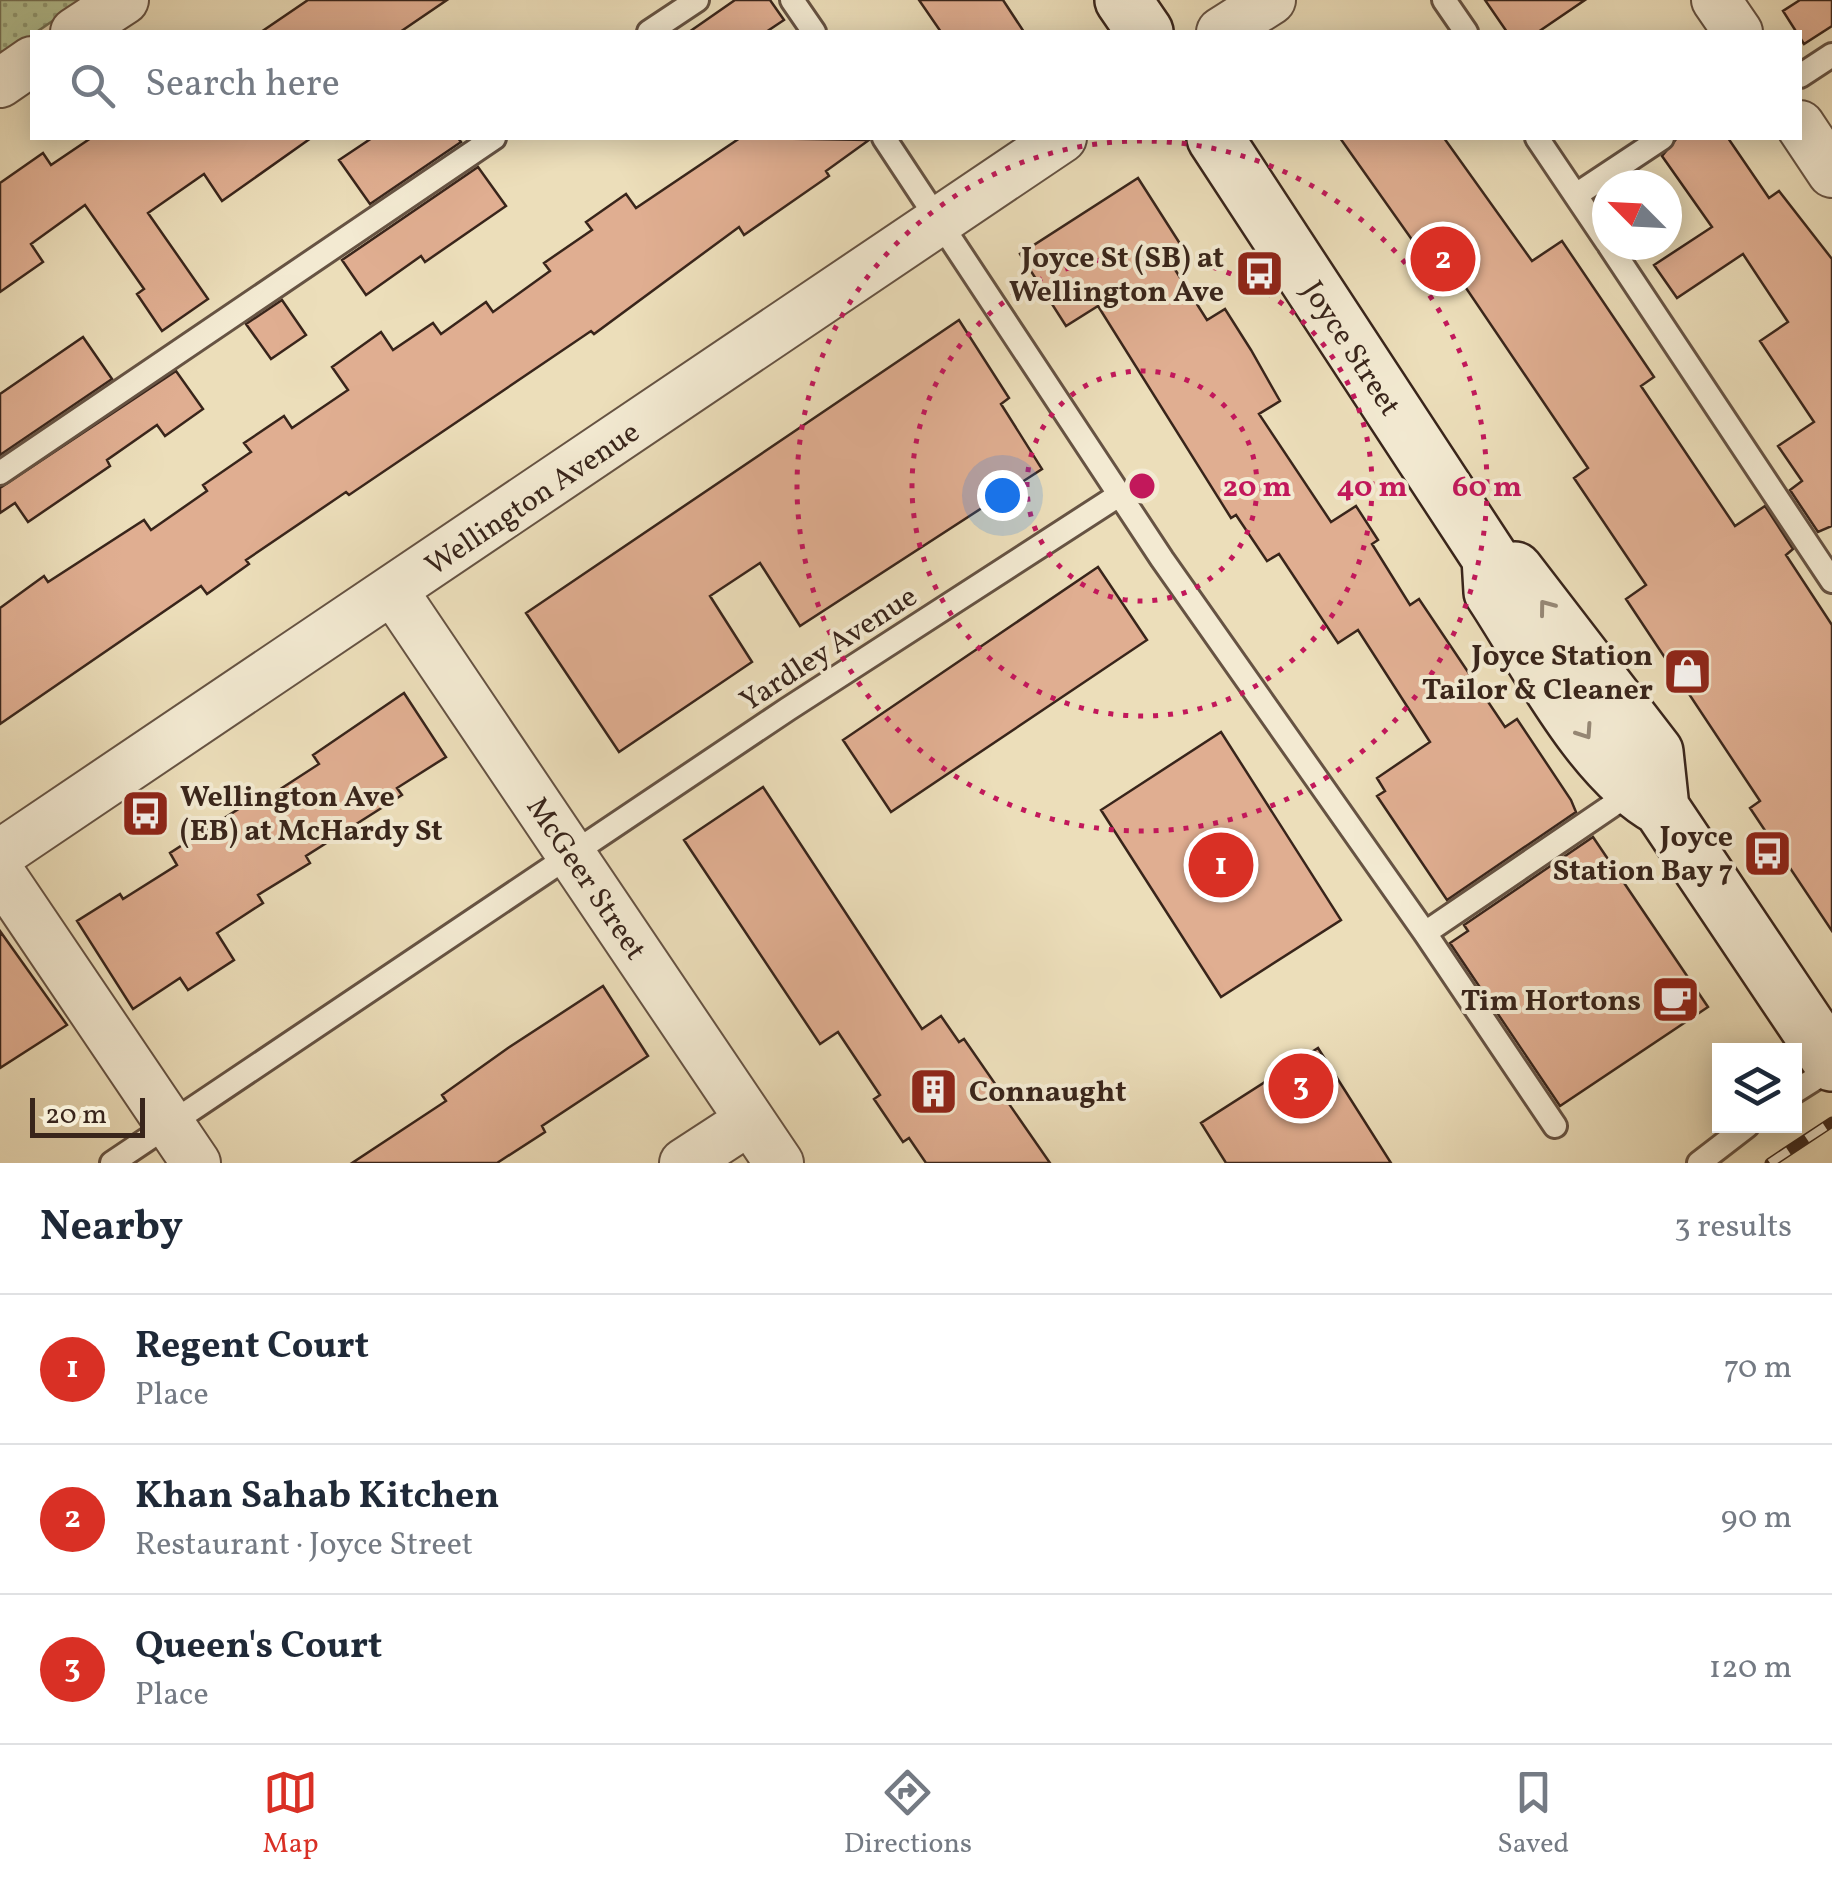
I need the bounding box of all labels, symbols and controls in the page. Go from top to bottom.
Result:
search box [30,30,1802,140]
icon: search [65,58,120,113]
text: Search here [145,59,340,112]
north arrow [1592,170,1682,260]
pin: 2 [1410,222,1476,296]
place label: Joyce St (SB) at Wellington Ave [1009,238,1224,314]
bus stop icon: Joyce St (SB) at Wellington Ave [1233,248,1285,300]
street label: Joyce Street [1291,273,1410,425]
street label: Wellington Avenue [418,412,649,587]
text: 20 m [1223,467,1291,509]
text: 40 m [1336,467,1408,509]
text: 60 m [1452,467,1522,509]
centre of rings [1124,468,1160,504]
your location [977,470,1028,521]
street label: Yardley Avenue [732,577,926,723]
one-way arrow [1541,600,1558,618]
place label: Joyce Station Tailor & Cleaner [1422,636,1653,712]
shop icon: Joyce Station Tailor & Cleaner [1662,646,1714,698]
one-way arrow [1572,721,1591,739]
place label: Wellington Ave (EB) at McHardy St [180,777,443,853]
bus stop icon: Wellington Ave (EB) at McHardy St [119,787,171,839]
street label: McGeer Street [515,789,655,969]
place label: Joyce Station Bay 7 [1552,817,1733,893]
bus stop icon: Joyce Station Bay 7 [1742,827,1794,879]
pin: 1 [1188,828,1254,902]
cafe icon: Tim Hortons [1650,974,1702,1026]
place label: Tim Hortons [1461,981,1641,1023]
map controls [1712,1043,1802,1133]
button: layers [1712,1043,1802,1133]
pin: 3 [1268,1048,1334,1124]
building icon: Connaught [908,1065,960,1117]
place label: Connaught [969,1072,1126,1114]
scale bar [30,1093,145,1138]
text: 20 m [45,1096,107,1135]
text: Nearby [40,1199,183,1258]
text: 3 results [1674,1206,1792,1250]
text: Regent Court [135,1321,369,1374]
text: 1 [66,1347,79,1391]
text: 70 m [1724,1347,1792,1391]
text: Place [135,1374,209,1418]
text: Khan Sahab Kitchen [135,1471,499,1524]
text: 2 [64,1497,81,1541]
text: 90 m [1721,1497,1792,1541]
text: Restaurant · Joyce Street [135,1524,473,1568]
text: Queen's Court [135,1621,382,1674]
text: 3 [64,1647,81,1691]
text: 120 m [1709,1647,1792,1691]
text: Place [135,1674,209,1718]
tab: Map [263,1765,319,1864]
tab: Directions [844,1765,972,1864]
tab: Saved [1497,1765,1569,1864]

